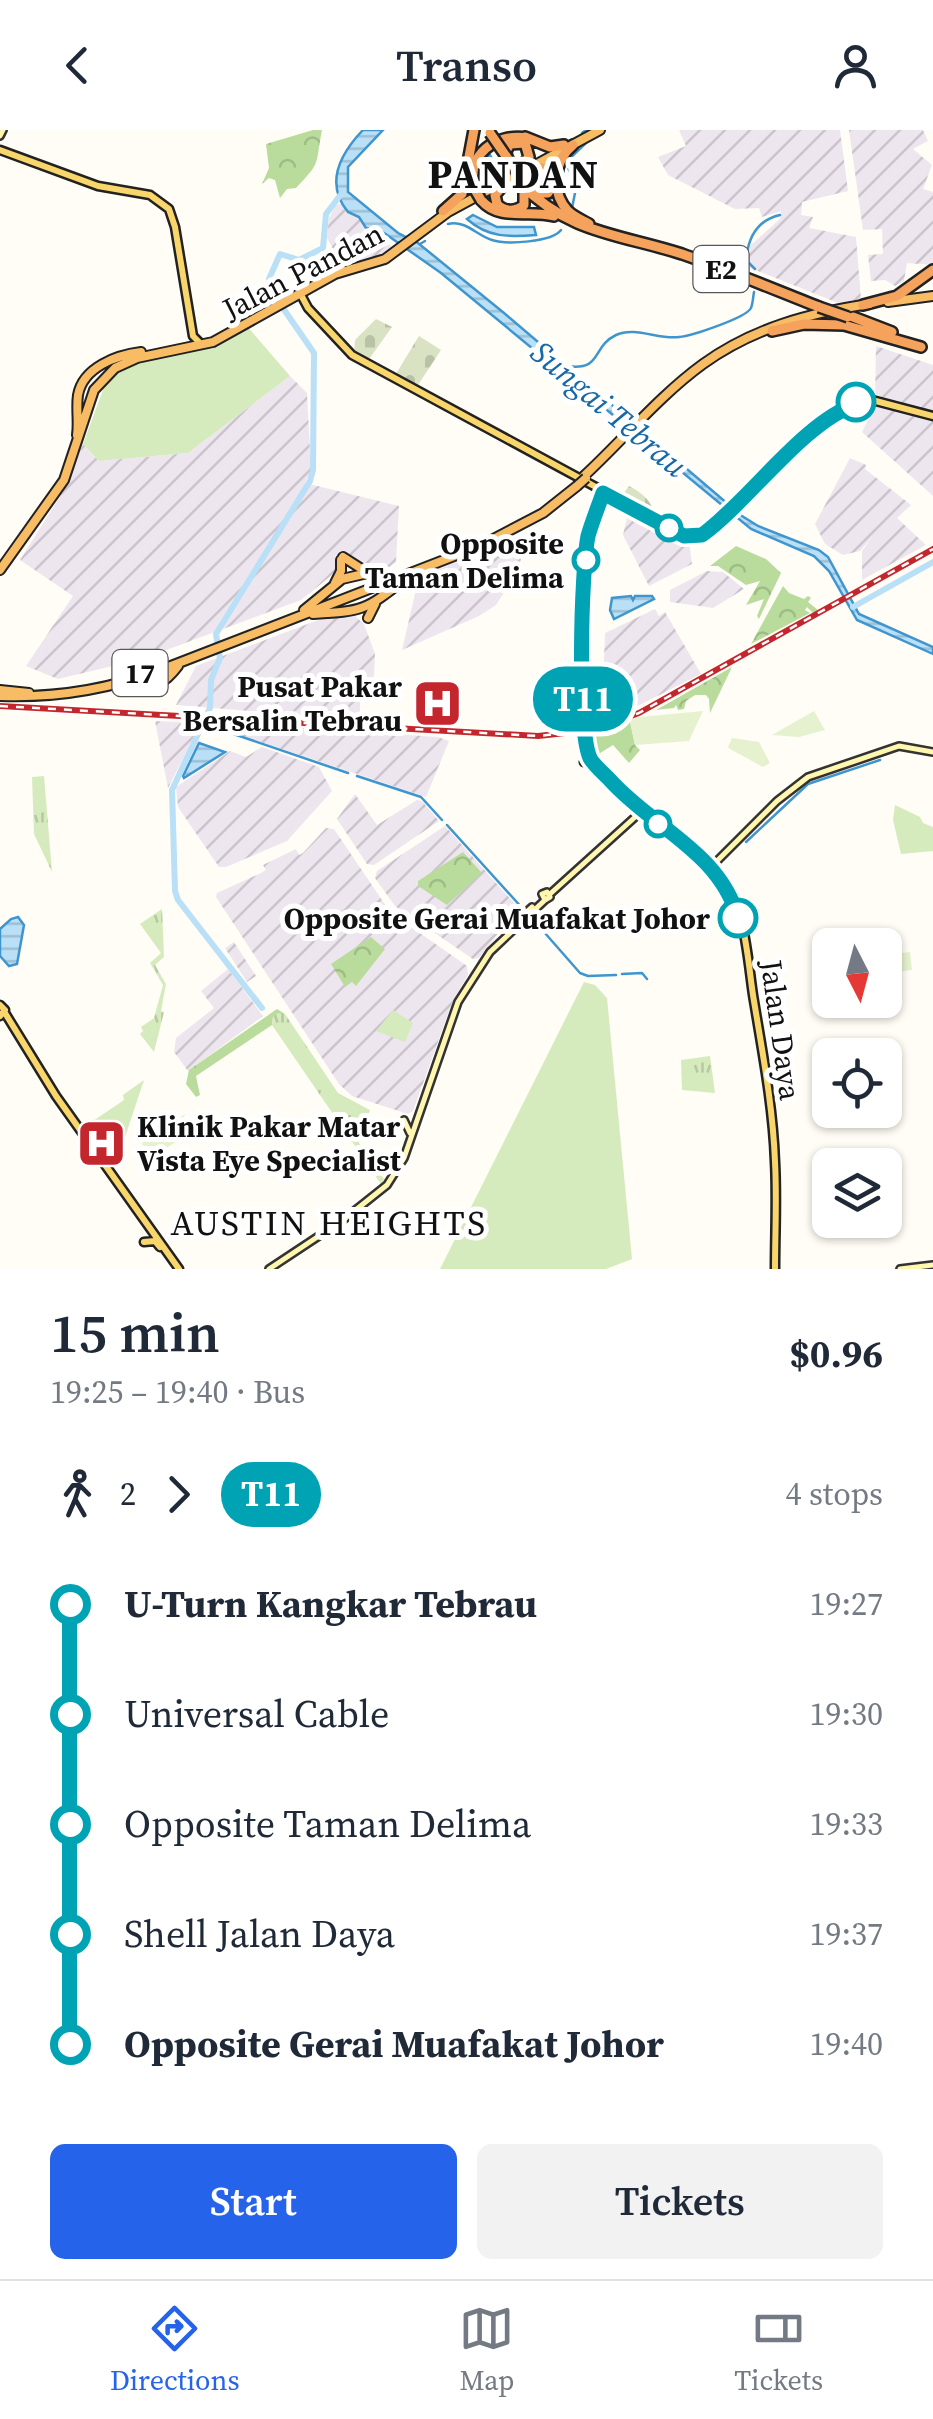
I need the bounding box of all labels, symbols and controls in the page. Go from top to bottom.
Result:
text: Transo [396,34,537,96]
icon: back [50,38,105,93]
icon: person [828,38,883,93]
district label: PANDAN [427,147,601,201]
street label: Jalan Pandan [215,213,391,330]
road number: E2 [694,246,748,292]
water label: Sungai Tebrau [521,330,697,488]
unlabelled marker [837,383,875,421]
unlabelled marker [656,515,682,541]
place label: Opposite Taman Delima [365,523,565,598]
marker: Opposite Taman Delima [573,547,599,573]
road number: 17 [112,650,168,696]
place label: Pusat Pakar Bersalin Tebrau [183,666,402,741]
line badge: T11 [526,666,640,732]
text: T11 [553,675,613,723]
hospital icon: Pusat Pakar Bersalin Tebrau [411,677,463,729]
unlabelled marker [645,811,671,837]
place label: Opposite Gerai Muafakat Johor [284,898,710,939]
marker: Opposite Gerai Muafakat Johor [719,899,757,937]
north arrow [812,928,902,1018]
map controls [812,928,902,1238]
street label: Jalan Daya [751,956,811,1103]
button: locate [812,1038,902,1128]
place label: Klinik Pakar Matar Vista Eye Specialist [137,1106,401,1181]
hospital icon: Klinik Pakar Matar Vista Eye Specialist [76,1117,128,1169]
button: layers [812,1148,902,1238]
district label: AUSTIN HEIGHTS [170,1199,488,1247]
text: 15 min [50,1295,220,1370]
text: $0.96 [789,1328,883,1380]
text: 19:25 – 19:40 · Bus [50,1370,305,1414]
icon: walk [50,1467,105,1522]
icon: forward [151,1467,206,1522]
text: T11 [241,1470,301,1518]
text: 2 [120,1472,136,1516]
text: 4 stops [785,1472,883,1516]
text: U-Turn Kangkar Tebrau [124,1578,537,1630]
text: 19:27 [809,1582,883,1626]
text: Universal Cable [124,1688,389,1740]
text: 19:30 [809,1692,883,1736]
text: Opposite Taman Delima [124,1798,531,1850]
text: 19:33 [809,1802,883,1846]
text: Shell Jalan Daya [124,1908,395,1960]
text: 19:37 [809,1912,883,1956]
text: Opposite Gerai Muafakat Johor [124,2018,664,2070]
text: 19:40 [809,2022,883,2066]
button: Start [50,2144,457,2259]
button: Tickets [477,2144,883,2259]
tab: Directions [110,2301,240,2399]
tab: Map [459,2301,514,2399]
tab: Tickets [734,2301,823,2399]

